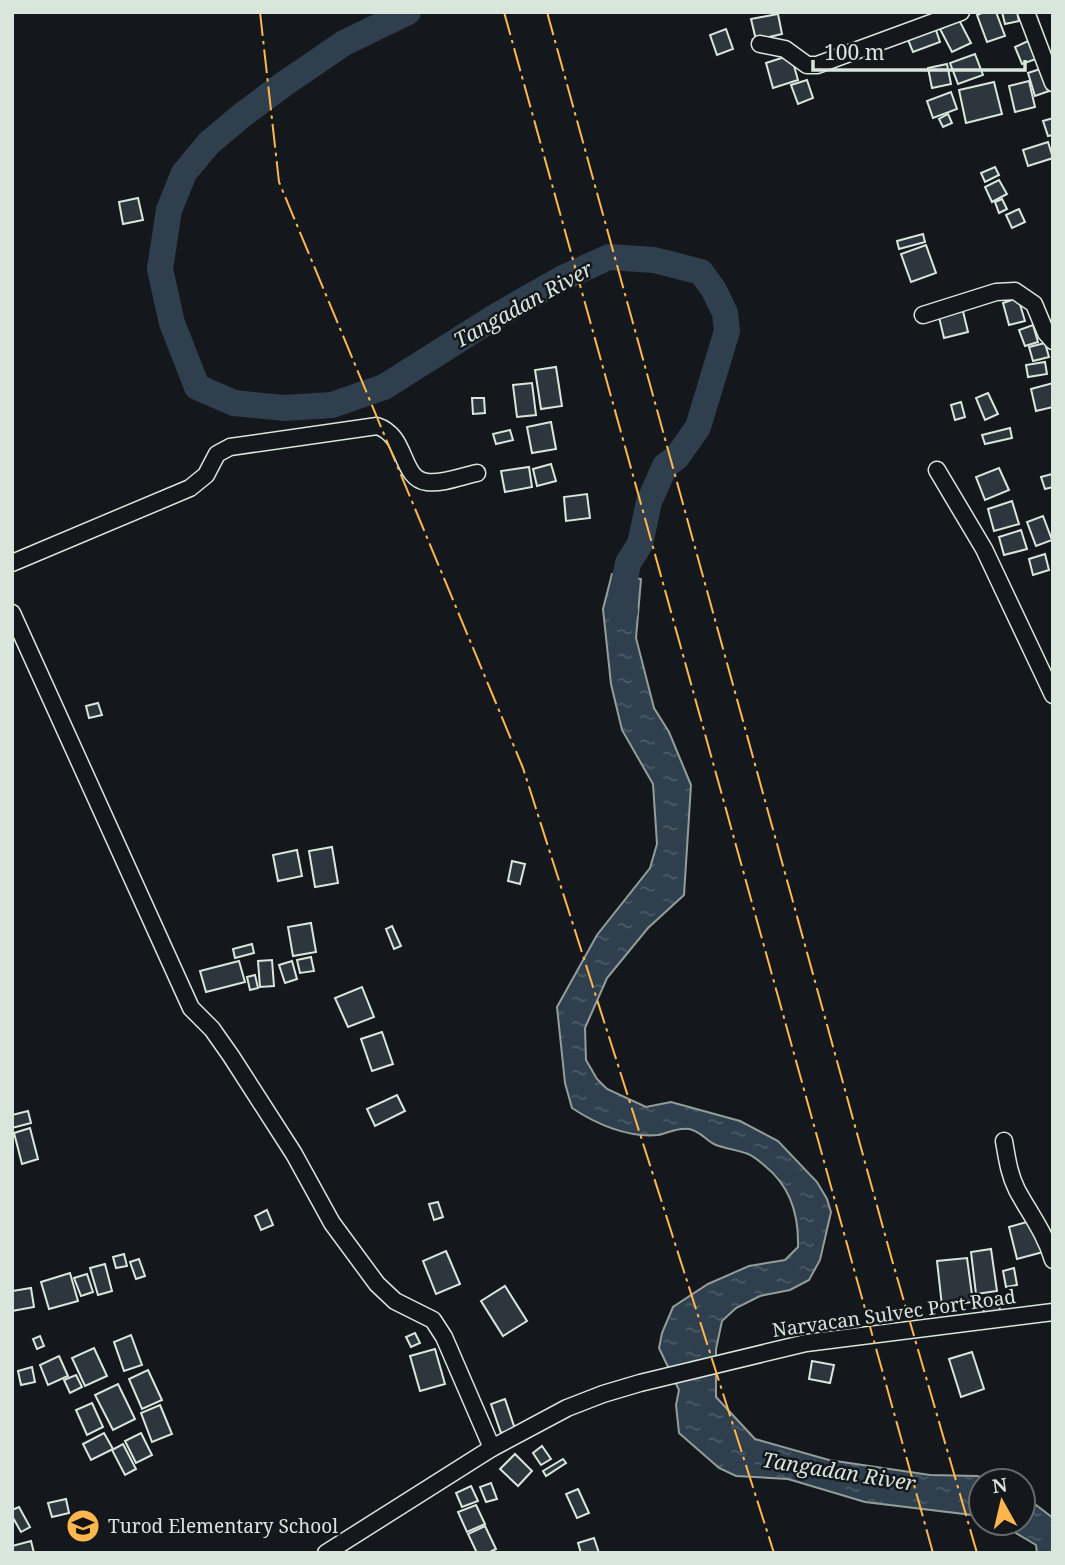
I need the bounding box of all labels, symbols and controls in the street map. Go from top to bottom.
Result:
scale bar [813,28,1025,72]
text: 100 m [824,38,885,66]
water label: Tangadan River [448,254,598,354]
street label: Narvacan Sulvec Port Road [771,1283,1018,1343]
water label: Tangadan River [760,1445,918,1497]
north arrow [967,1467,1037,1537]
text: N [990,1471,1009,1499]
school or university icon: Turod Elementary School [64,1507,102,1545]
place label: Turod Elementary School [108,1513,338,1539]

